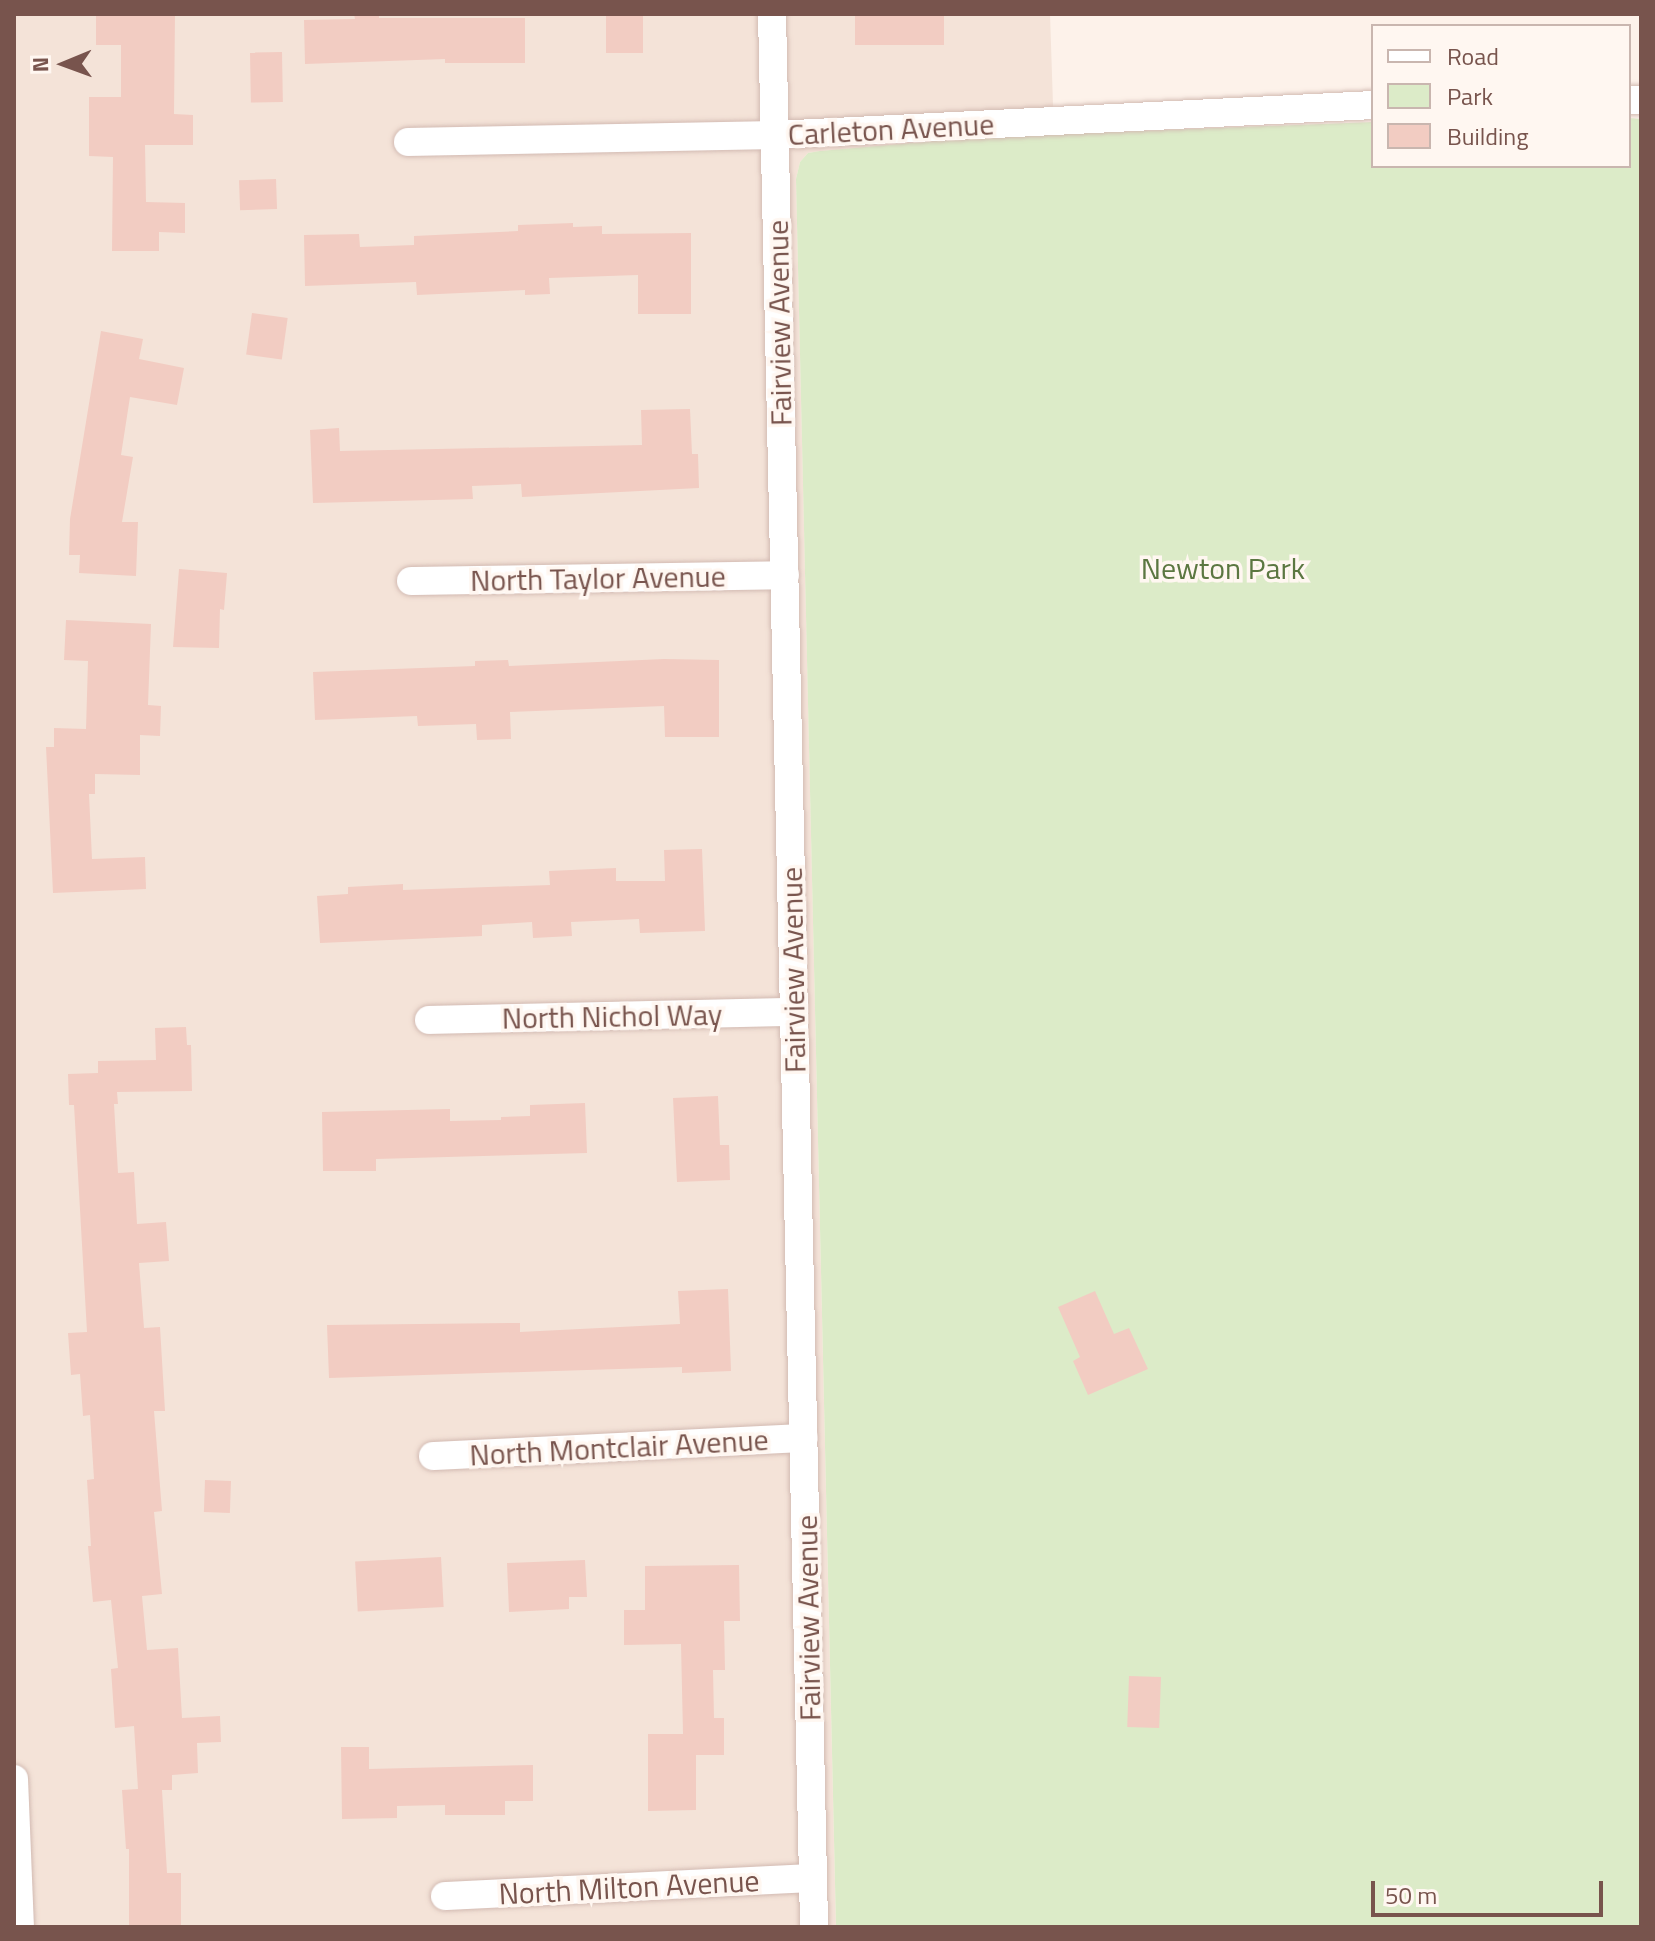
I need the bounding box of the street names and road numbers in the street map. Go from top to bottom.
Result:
street label: Carleton Avenue [787,106,995,152]
street label: Fairview Avenue [759,220,799,426]
street label: North Taylor Avenue [470,558,726,598]
street label: Fairview Avenue [773,867,813,1073]
street label: North Nichol Way [501,996,723,1036]
street label: North Montclair Avenue [469,1421,769,1473]
street label: Fairview Avenue [788,1515,828,1721]
street label: North Milton Avenue [498,1862,760,1912]

